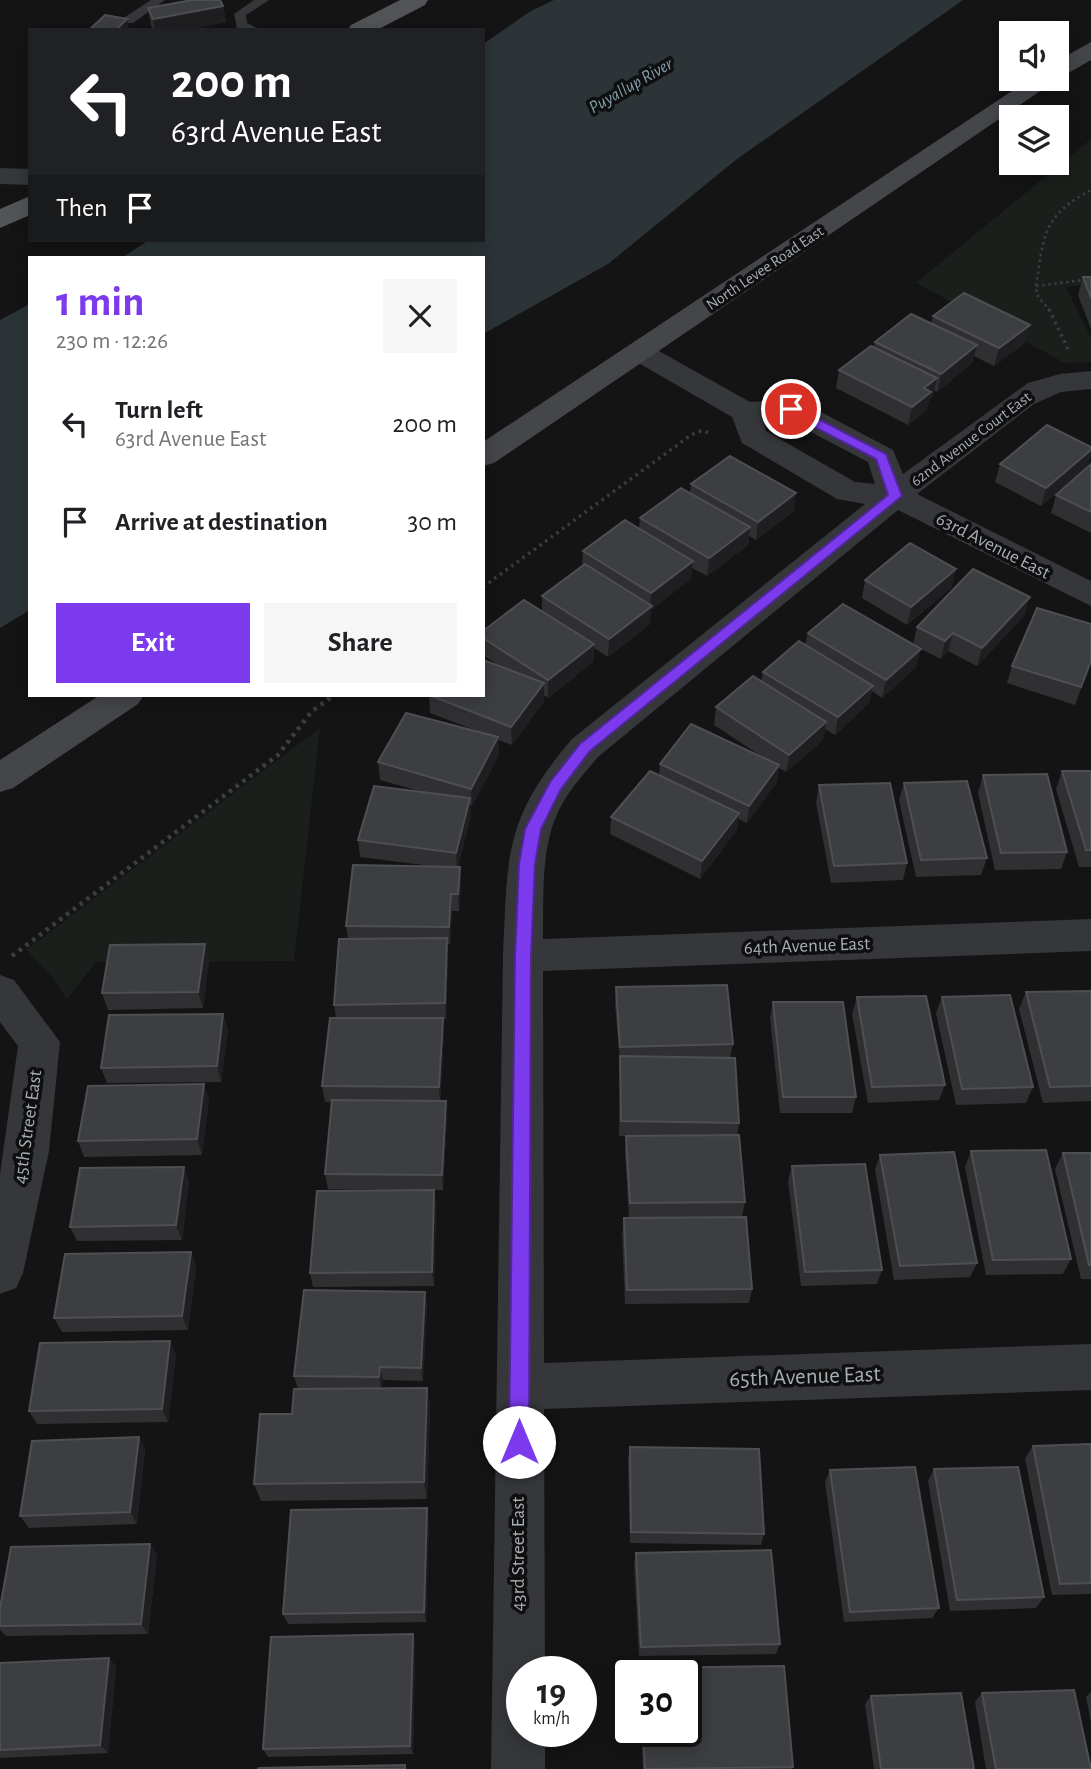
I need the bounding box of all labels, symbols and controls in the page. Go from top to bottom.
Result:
map controls [999,21,1069,175]
button: sound [999,21,1069,91]
water label: Puyallup River [586,54,677,117]
icon: left [56,56,147,147]
text: 200 m [171,58,292,107]
button: layers [999,105,1069,175]
text: 63rd Avenue East [171,116,382,148]
icon: arrive [121,189,159,227]
text: Then [56,195,107,221]
street label: North Levee Road East [704,223,826,313]
button: close [383,279,457,353]
text: 1 min [56,281,145,323]
text: 230 m · 12:26 [56,330,168,353]
pin [761,379,821,439]
street label: 62nd Avenue Court East [908,389,1034,489]
icon: arrive [772,390,810,428]
text: Turn left [115,397,203,423]
icon: left [56,405,94,443]
text: 200 m [393,411,457,437]
text: 63rd Avenue East [115,428,266,451]
icon: arrive [56,503,94,541]
text: Arrive at destination [115,509,328,535]
text: 30 m [407,509,457,535]
street label: 63rd Avenue East [933,509,1053,583]
button: Exit [56,603,250,683]
button: Share [264,603,457,683]
street label: 64th Avenue East [744,934,870,958]
street label: 45th Street East [11,1069,45,1185]
street label: 65th Avenue East [729,1363,882,1391]
position arrow [482,1405,556,1479]
street label: 43rd Street East [509,1497,528,1611]
speed limit sign: 30 [611,1656,702,1747]
text: 19 [537,1675,566,1710]
text: km/h [533,1710,570,1728]

